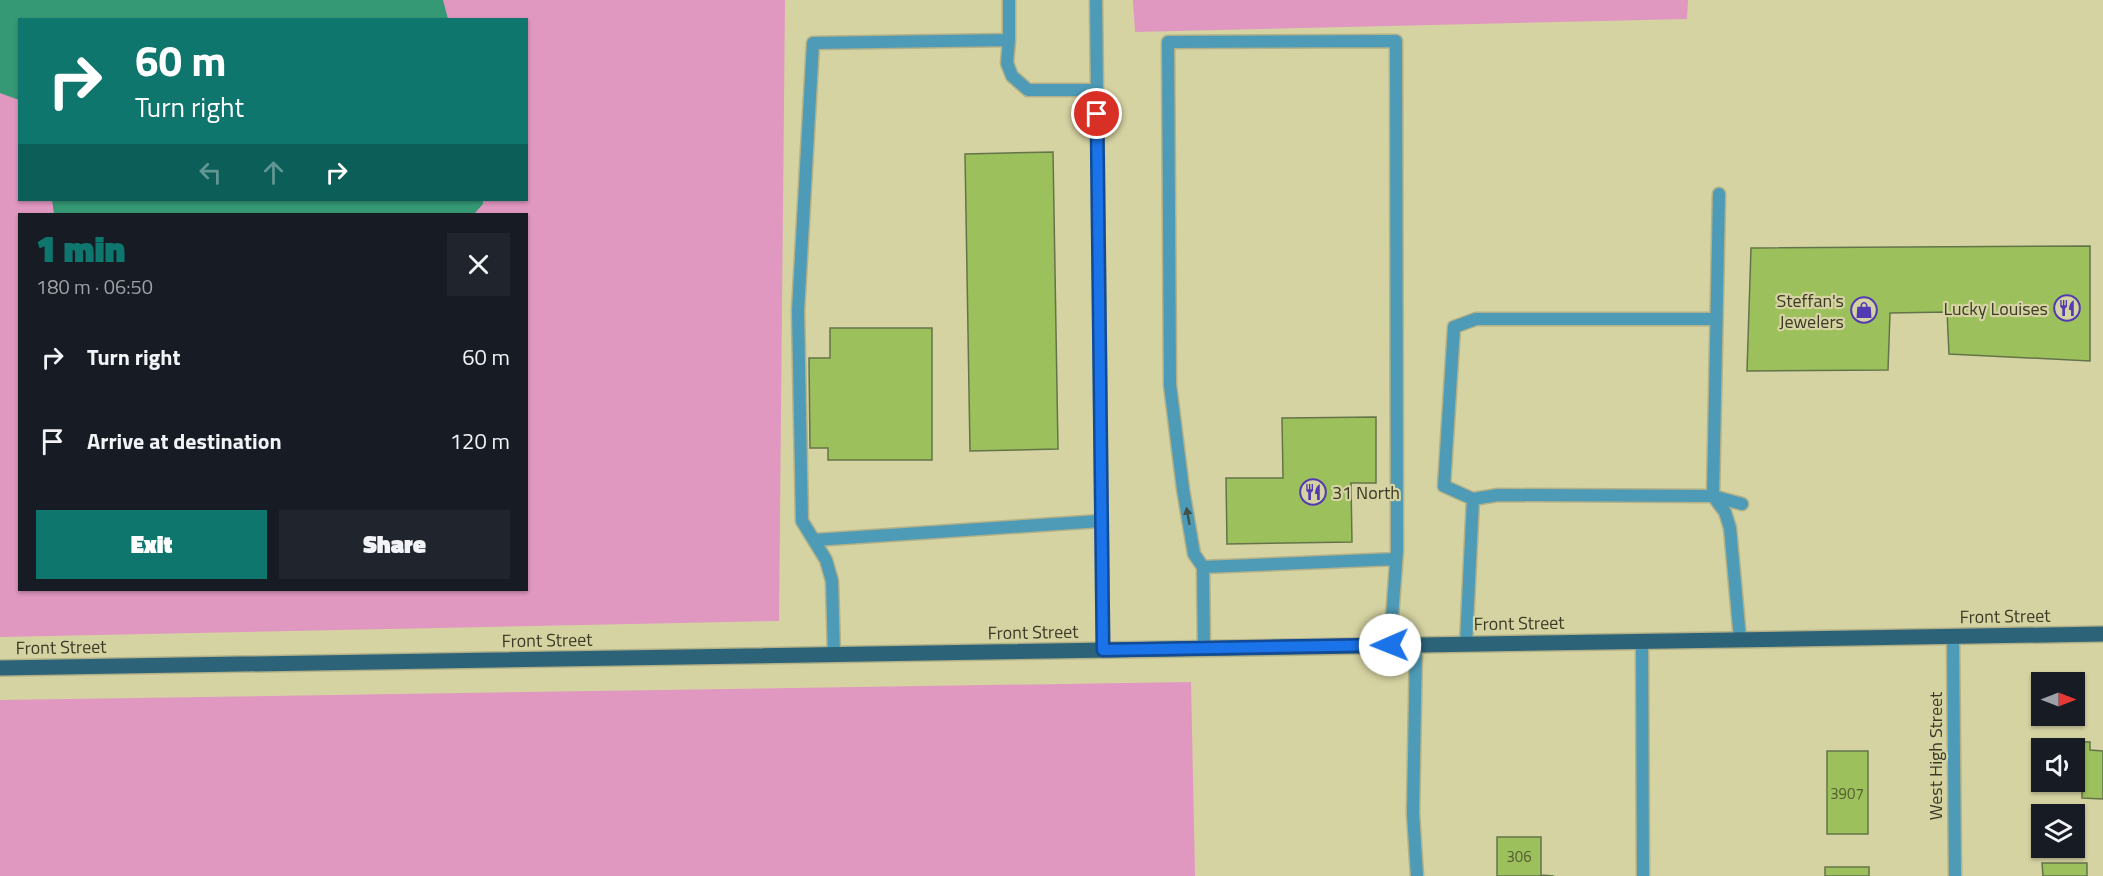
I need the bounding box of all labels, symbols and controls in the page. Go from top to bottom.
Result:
text: 60 m [135,28,227,92]
icon: right [36,42,114,120]
text: Turn right [135,86,244,127]
pin [1071,88,1122,139]
icon: arrive [1080,97,1113,130]
icon: left [194,156,227,189]
icon: ahead [257,156,290,189]
icon: right [320,156,353,189]
text: 1 min [36,221,125,276]
button: close [447,233,510,296]
text: 180 m · 06:50 [36,271,153,302]
place label: Steffan's Jewelers [1777,287,1844,335]
restaurant icon: Lucky Louises [2052,293,2082,323]
shop icon: Steffan's Jewelers [1849,295,1879,325]
place label: Lucky Louises [1943,295,2048,322]
text: Turn right [87,340,181,374]
text: 60 m [462,340,510,374]
icon: right [36,341,69,374]
text: Arrive at destination [87,424,282,458]
text: 120 m [450,424,510,458]
icon: arrive [36,425,69,458]
restaurant icon: 31 North [1298,477,1328,507]
place label: 31 North [1332,479,1400,506]
one-way arrow [1183,506,1192,525]
button: Exit [36,510,267,579]
button: Share [279,510,510,579]
street label: Front Street [1959,602,2051,630]
street label: Front Street [1473,609,1565,637]
position arrow [1358,613,1422,677]
street label: Front Street [987,618,1079,646]
street label: Front Street [501,626,593,654]
street label: Front Street [15,633,107,661]
north arrow [2031,672,2085,726]
map controls [2031,672,2085,858]
street label: West High Street [1922,691,1949,820]
button: sound [2031,738,2085,792]
house number: 3907 [1830,782,1864,805]
button: layers [2031,804,2085,858]
house number: 306 [1506,845,1532,868]

